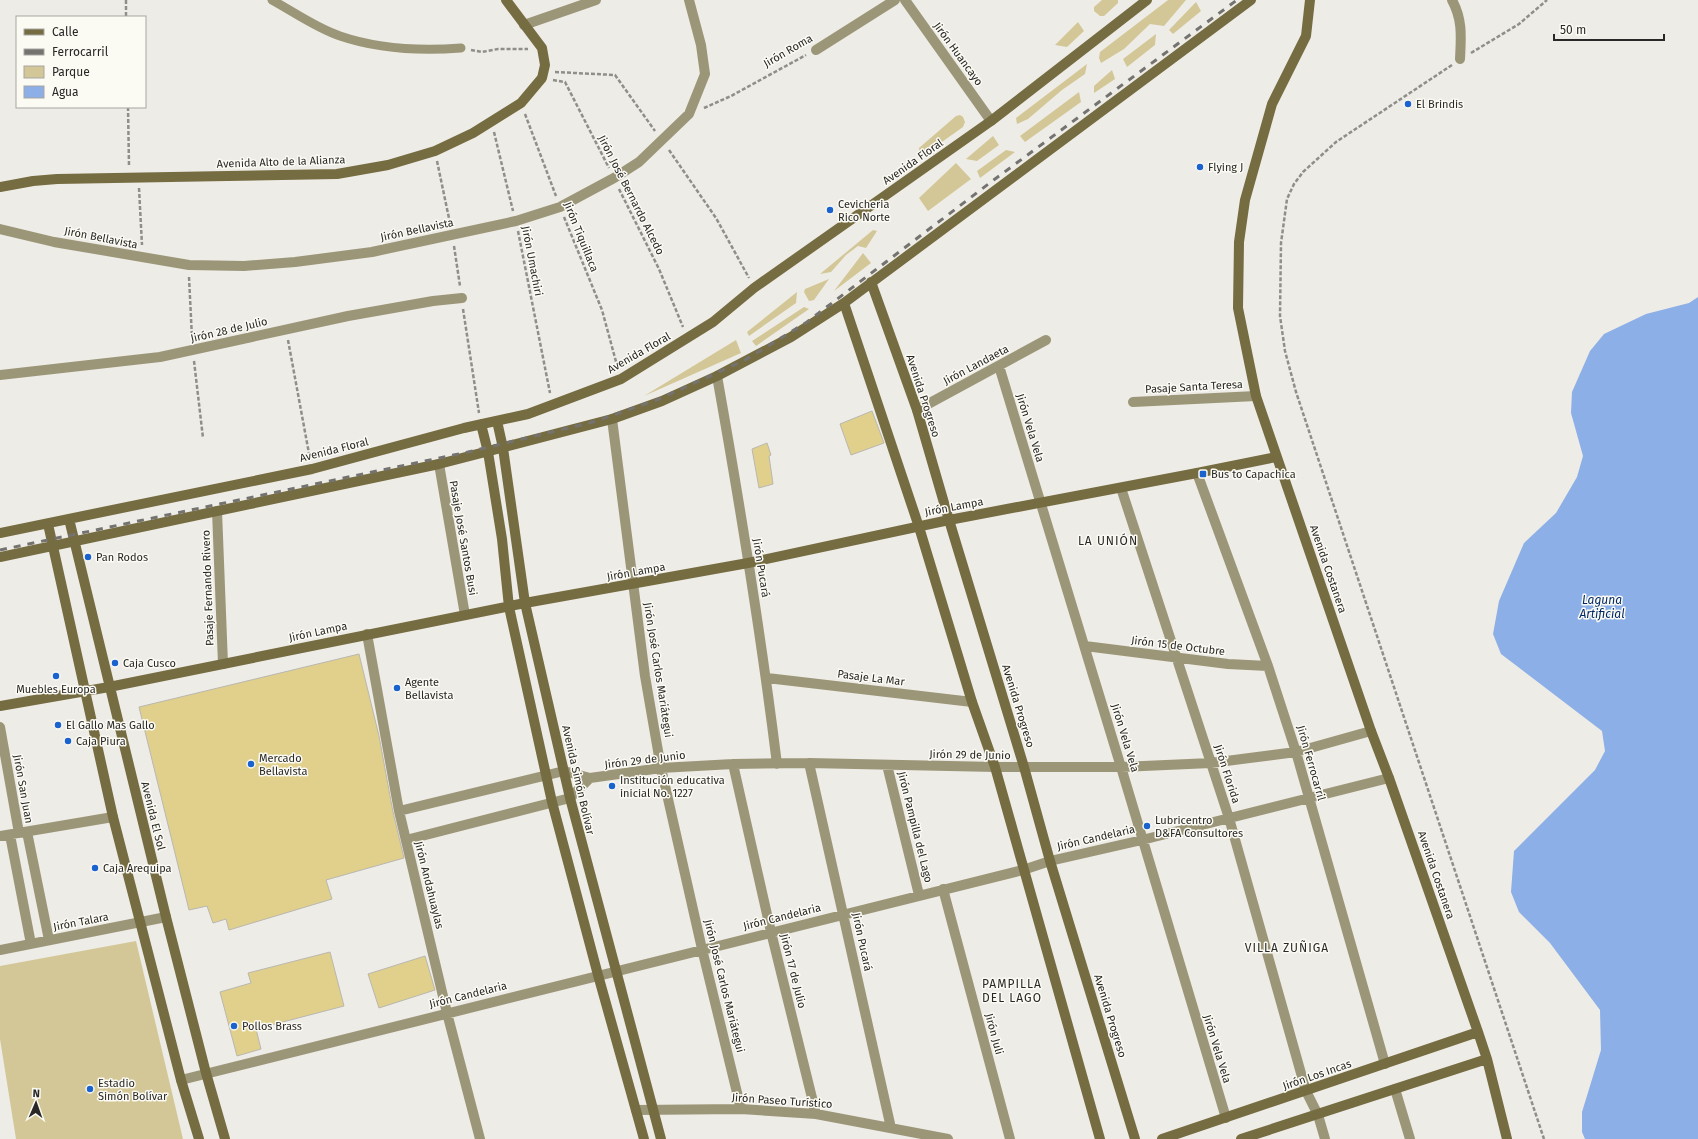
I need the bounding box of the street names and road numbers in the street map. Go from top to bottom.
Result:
street label: Jirón Huancayo [931,20,985,88]
street label: Jirón Roma [761,32,815,70]
street label: Jirón José Bernardo Alcedo [595,133,667,257]
street label: Avenida Floral [880,136,946,188]
street label: Avenida Alto de la Alianza [217,153,345,171]
street label: Jirón Tiquillaca [561,200,601,274]
street label: Jirón Bellavista [379,216,455,244]
street label: Jirón Bellavista [63,225,139,251]
street label: Jirón Umachiri [519,225,545,297]
street label: Jirón 28 de Julio [189,315,269,345]
street label: Avenida Floral [605,330,673,376]
street label: Jirón Landaeta [941,342,1011,388]
street label: Avenida Progreso [903,353,943,439]
street label: Pasaje Santa Teresa [1145,378,1243,396]
street label: Jirón Vela Vela [1013,392,1047,464]
street label: Avenida Floral [298,435,370,465]
street label: Pasaje José Santos Busi [446,480,480,596]
street label: Jirón Lampa [924,495,984,519]
street label: Avenida Costanera [1307,523,1349,615]
street label: Pasaje Fernando Rivero [199,530,217,646]
street label: Jirón Pucará [750,538,772,598]
street label: Jirón Lampa [606,560,666,584]
street label: Jirón José Carlos Mariátegui [641,601,675,739]
street label: Jirón Lampa [288,619,348,645]
street label: Jirón 15 de Octubre [1130,634,1226,658]
street label: Avenida Progreso [999,663,1037,749]
street label: Pasaje La Mar [837,667,906,689]
street label: Jirón Vela Vela [1108,702,1142,774]
street label: Avenida Simón Bolívar [559,724,597,837]
street label: Jirón Ferrocarril [1294,724,1328,802]
street label: Jirón Florida [1211,743,1243,805]
street label: Jirón 29 de Junio [929,748,1011,762]
street label: Jirón 29 de Junio [604,749,686,771]
street label: Jirón San Juan [11,754,35,824]
street label: Jirón Pampilla del Lago [895,770,935,884]
street label: Avenida El Sol [138,780,168,852]
street label: Jirón Candelaria [1056,823,1136,853]
street label: Avenida Costanera [1415,829,1457,921]
street label: Jirón Andahuaylas [412,840,446,930]
street label: Jirón Candelaria [742,901,822,933]
street label: Jirón Talara [52,910,110,934]
street label: Jirón Pucará [849,911,875,973]
street label: Jirón José Carlos Mariátegui [701,918,747,1054]
street label: Jirón 17 de Julio [777,932,809,1010]
street label: Avenida Progreso [1091,973,1129,1059]
street label: Jirón Candelaria [428,979,508,1011]
street label: Jirón Juli [982,1012,1006,1056]
street label: Jirón Vela Vela [1200,1013,1234,1085]
street label: Jirón Los Incas [1281,1057,1353,1093]
street label: Jirón Paseo Turístico [731,1091,833,1111]

